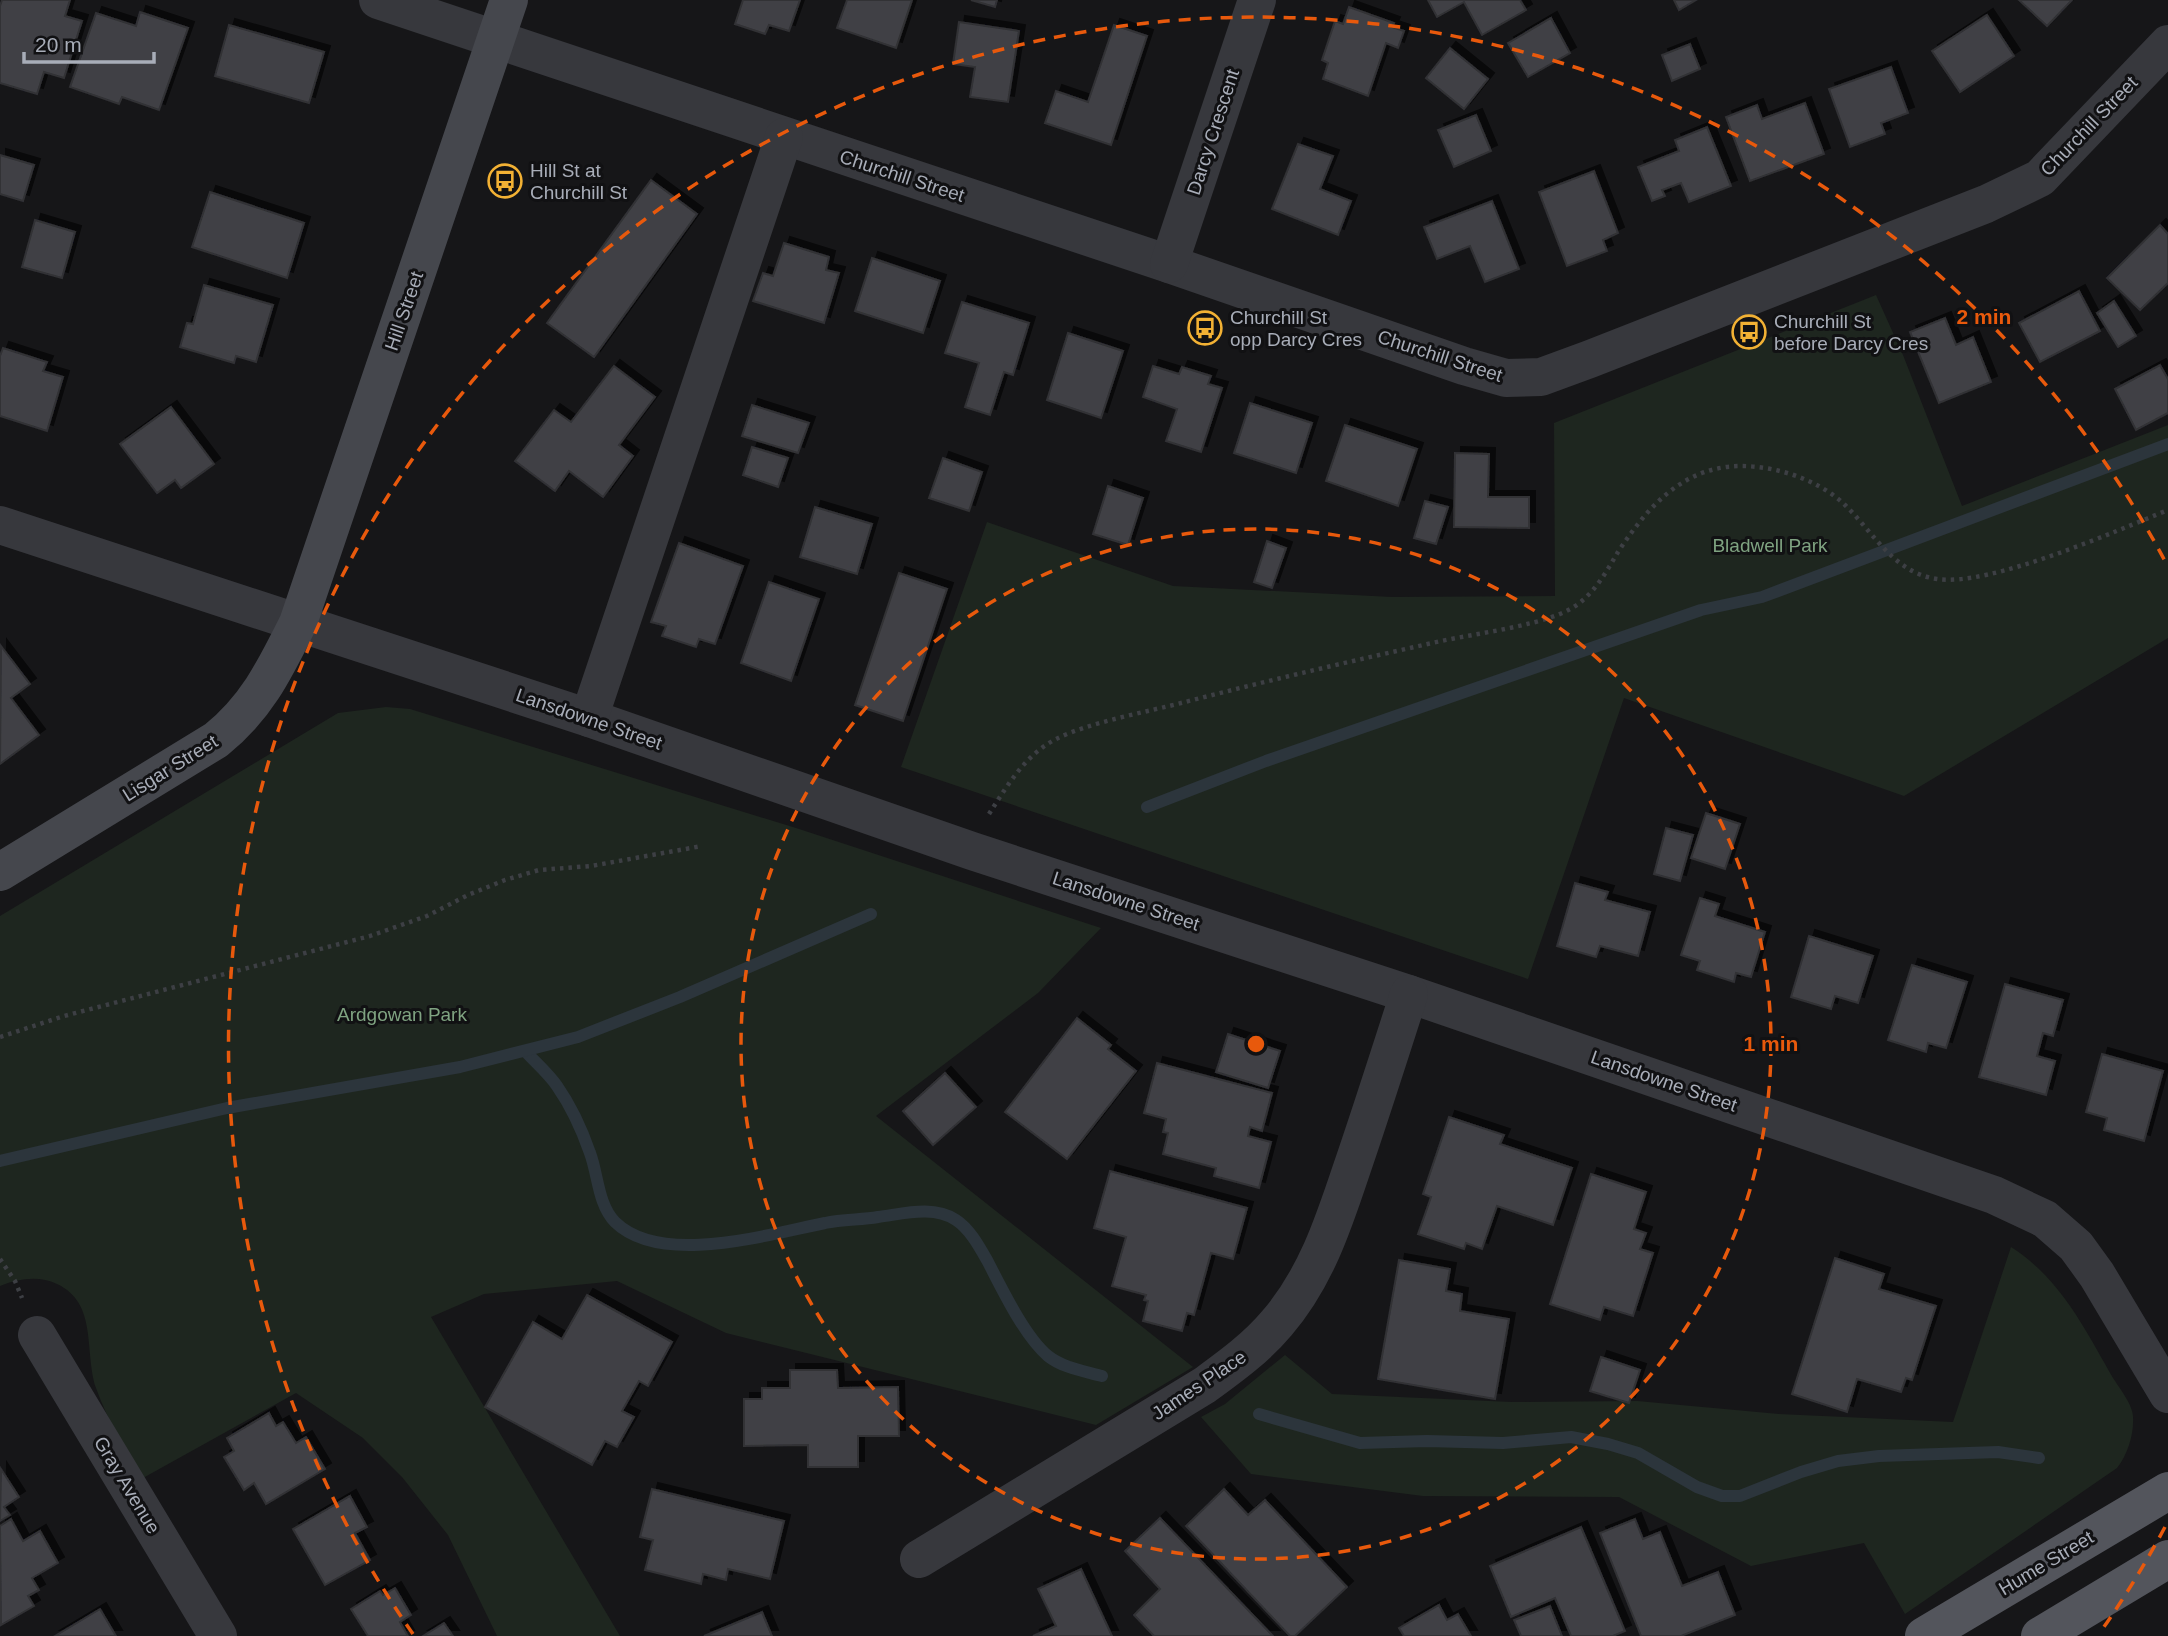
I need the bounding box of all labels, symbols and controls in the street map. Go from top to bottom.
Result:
scale bar [24,21,154,65]
text: 20 m [35,33,82,56]
street label: Darcy Crescent [1183,66,1243,198]
street label: Churchill Street [2036,71,2142,180]
street label: Churchill Street [837,146,968,206]
place label: Hill St at Churchill St [530,160,628,203]
bus stop icon: Hill St at Churchill St [486,162,524,200]
street label: Hill Street [381,268,428,353]
text: 2 min [1957,305,2011,328]
place label: Churchill St opp Darcy Cres [1230,307,1362,350]
bus stop icon: Churchill St opp Darcy Cres [1186,309,1224,347]
place label: Churchill St before Darcy Cres [1774,311,1928,354]
bus stop icon: Churchill St before Darcy Cres [1730,313,1768,351]
street label: Churchill Street [1375,326,1506,386]
park label: Bladwell Park [1712,535,1828,556]
street label: Lansdowne Street [513,684,666,754]
street label: Lisgar Street [119,730,222,805]
street label: Lansdowne Street [1050,867,1203,935]
park label: Ardgowan Park [337,1004,467,1025]
centre of rings [1244,1032,1268,1056]
text: 1 min [1744,1032,1798,1055]
street label: Lansdowne Street [1588,1046,1741,1116]
street label: James Place [1148,1346,1250,1424]
street label: Gray Avenue [90,1433,164,1537]
street label: Hume Street [1995,1526,2098,1599]

